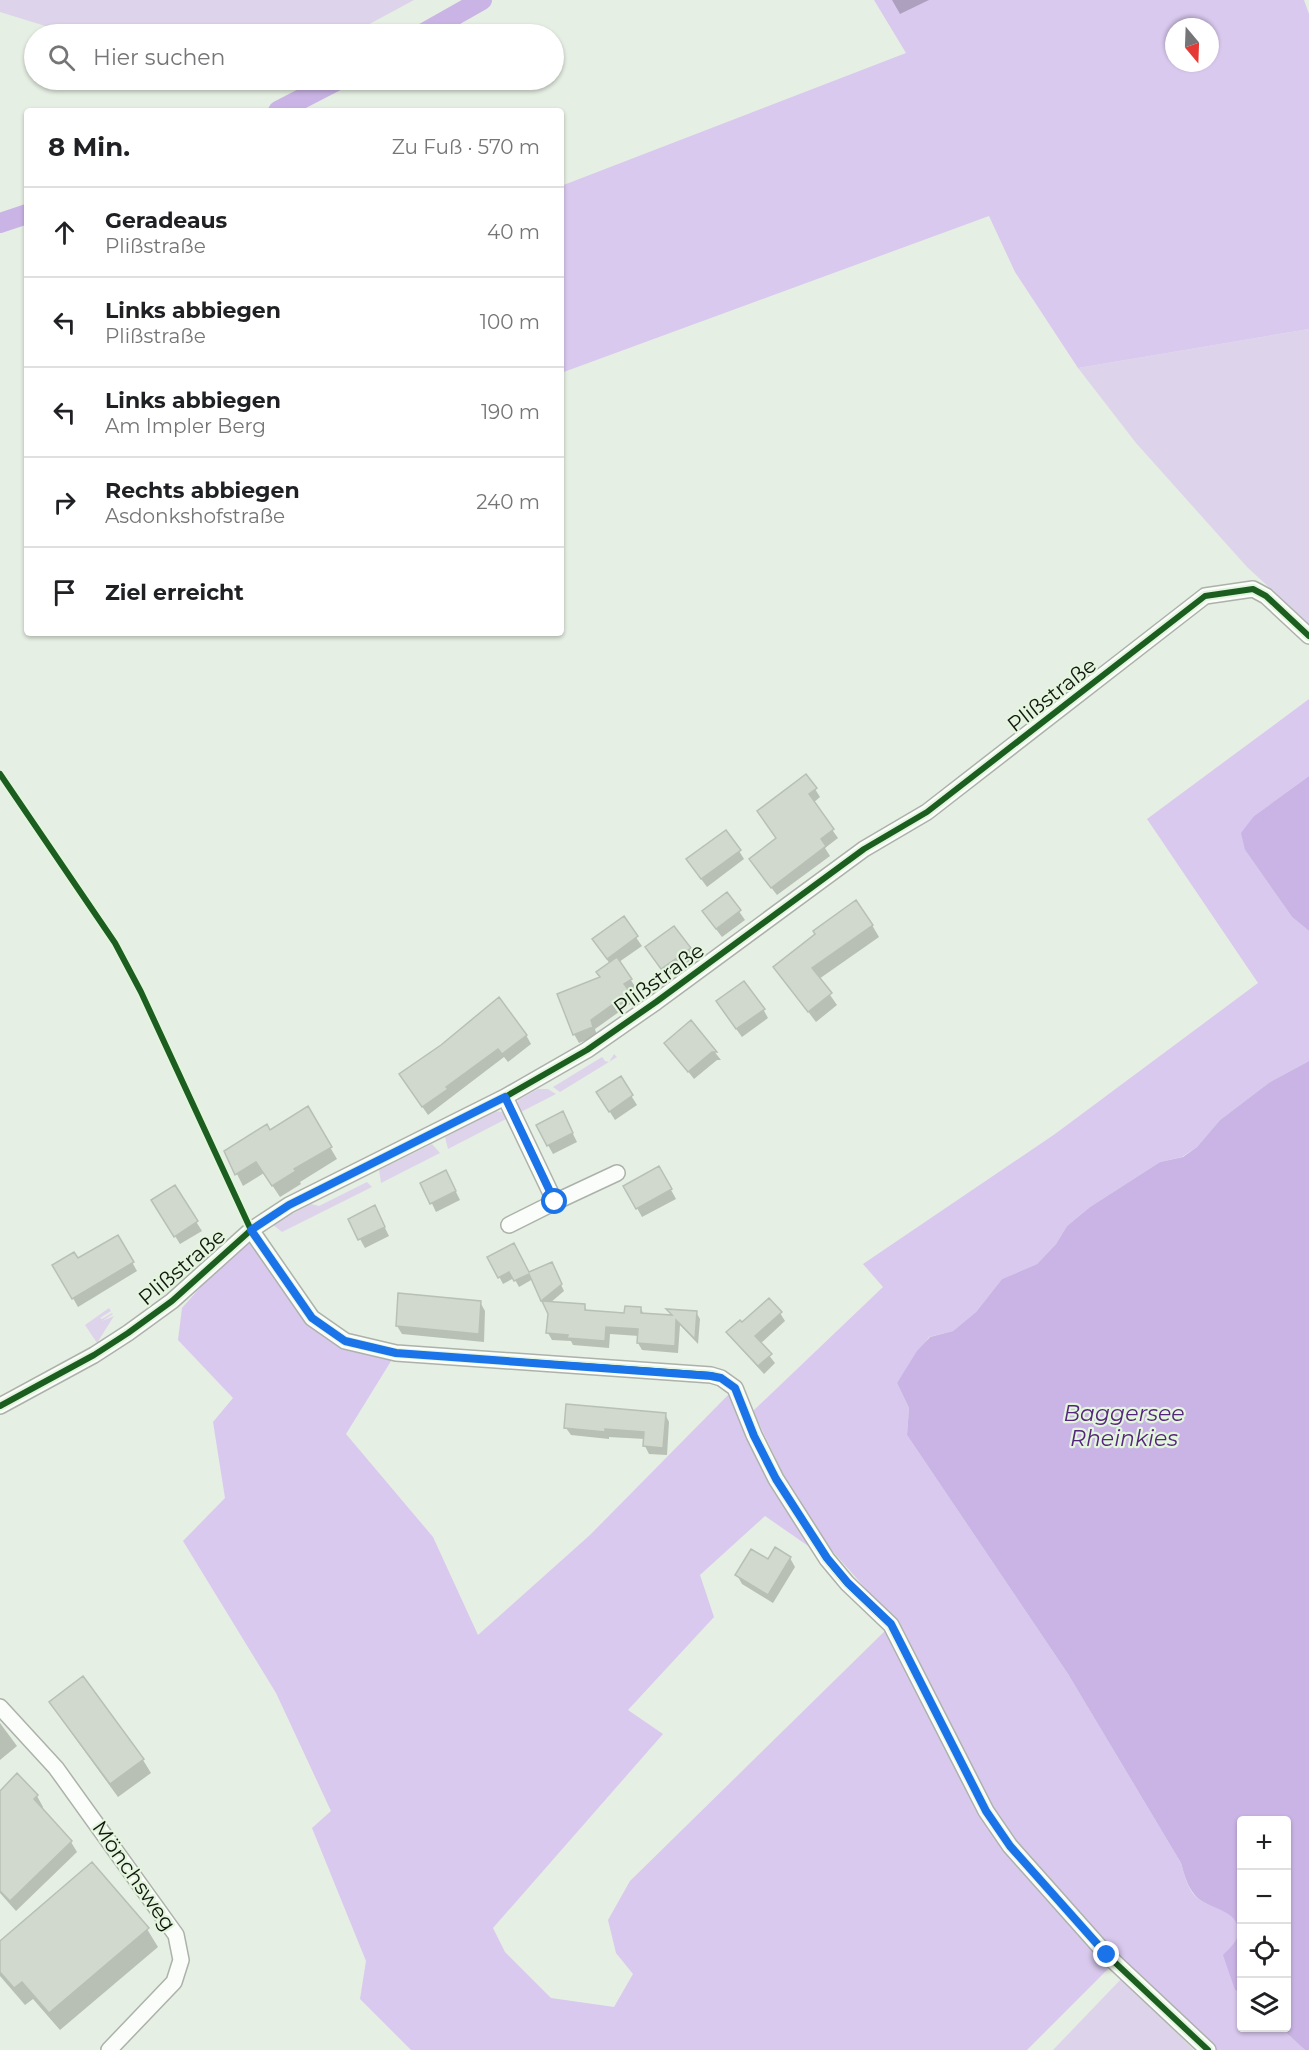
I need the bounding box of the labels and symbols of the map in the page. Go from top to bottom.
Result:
north arrow [1165,18,1219,72]
street label: Plißstraße [1002,652,1101,737]
street label: Plißstraße [609,937,709,1020]
route start [541,1188,567,1214]
street label: Plißstraße [133,1223,230,1310]
water label: Baggersee Rheinkies [1063,1400,1185,1452]
street label: Mönchsweg [87,1816,182,1936]
route end [1093,1941,1119,1967]

